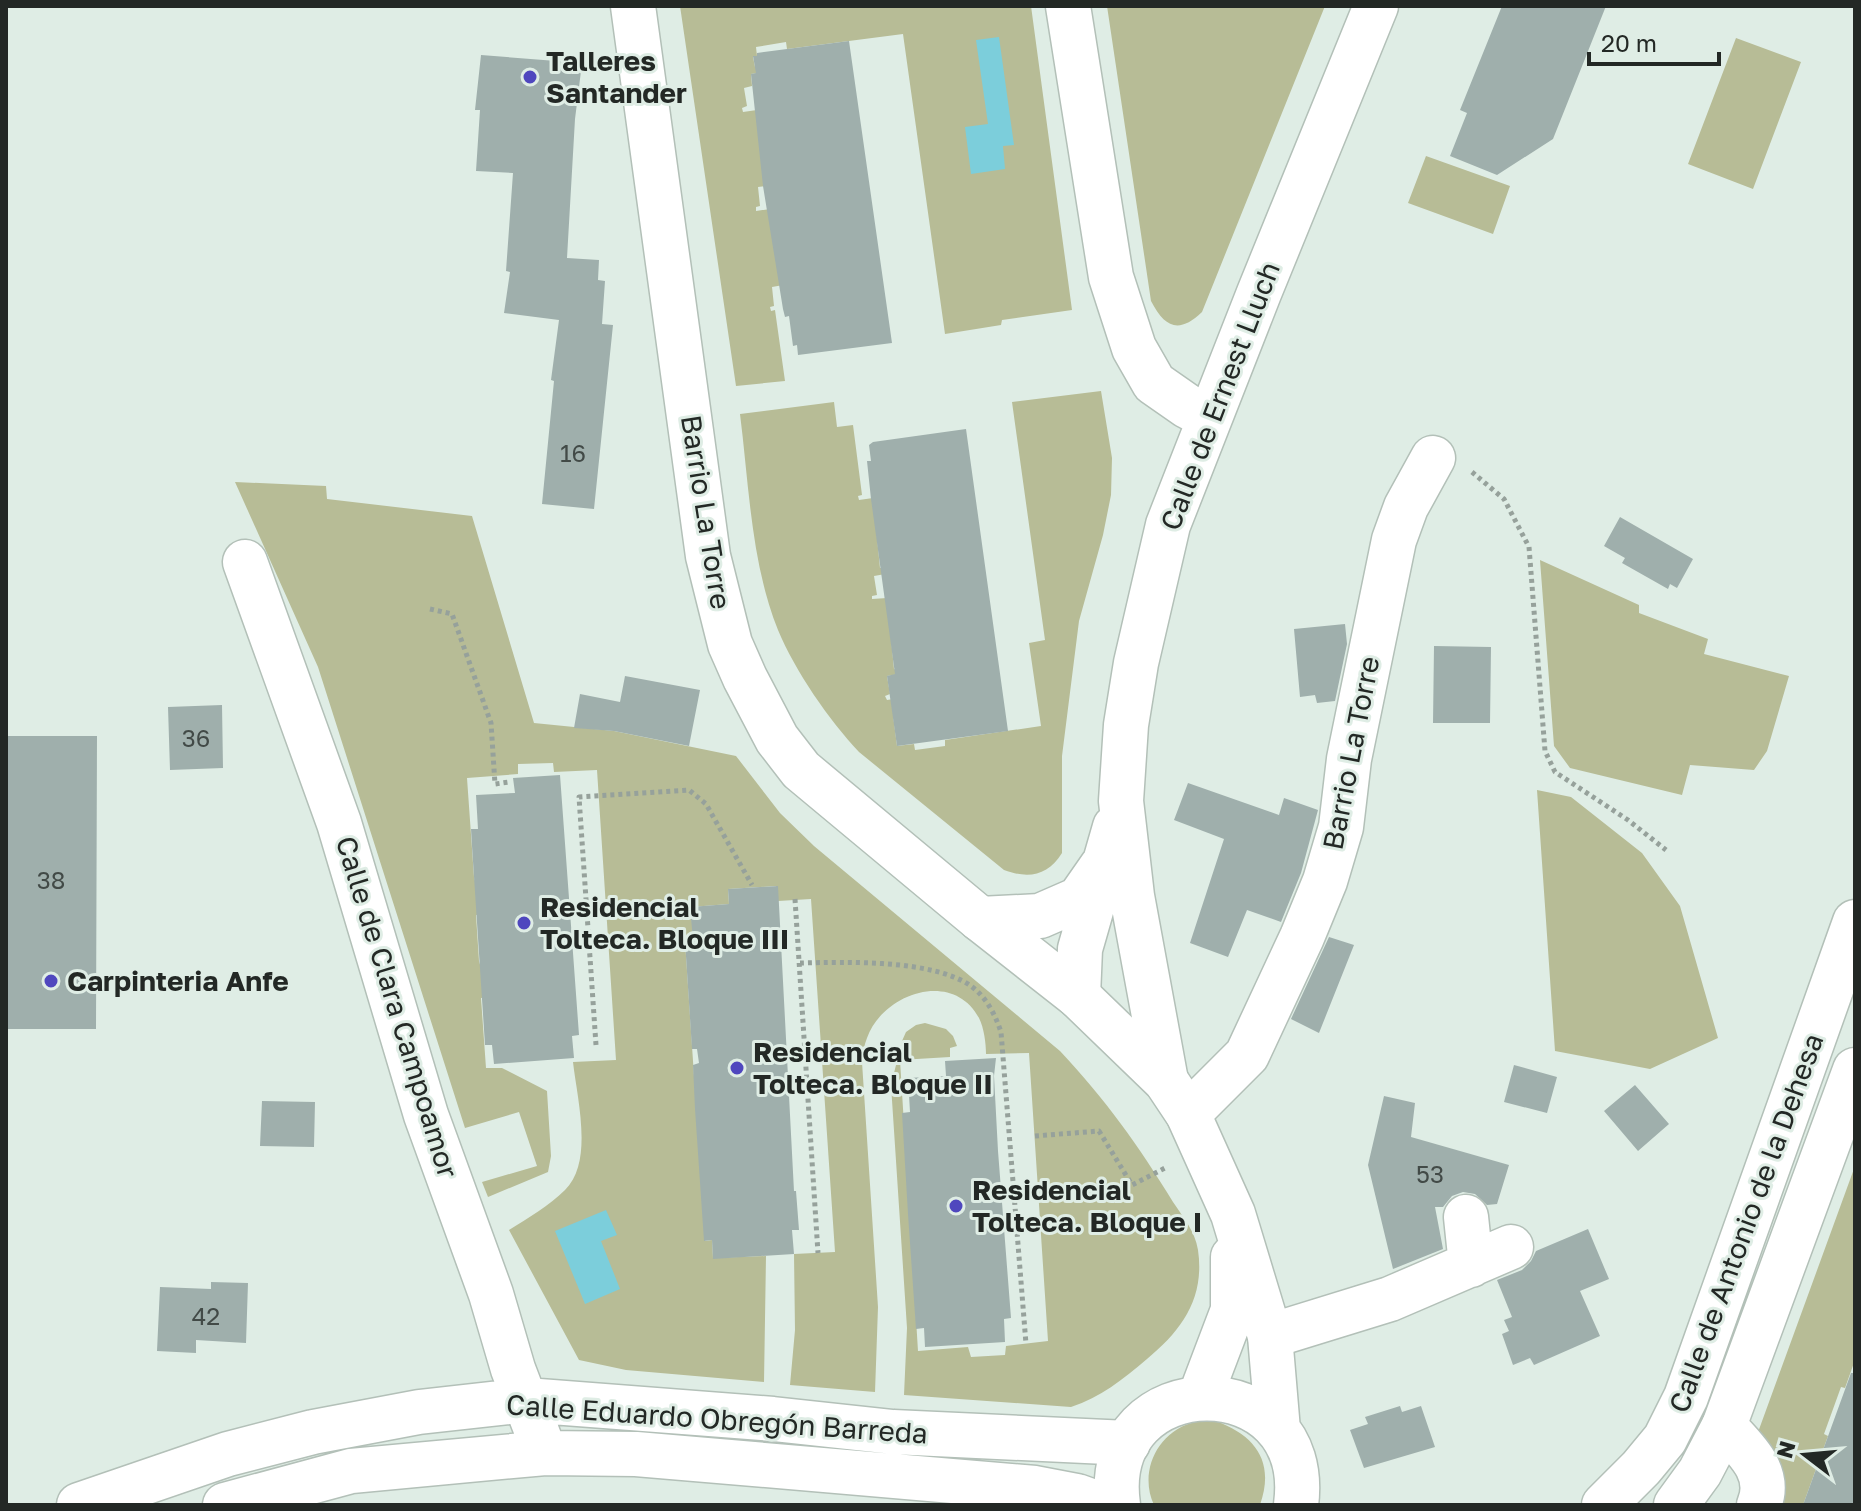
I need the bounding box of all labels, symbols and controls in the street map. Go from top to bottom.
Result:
scale bar [1589,16,1719,66]
text: 20 m [1601,28,1657,57]
place label: Talleres Santander [546,44,687,109]
marker: Talleres Santander [521,68,539,86]
street label: Calle de Ernest Lluch [1153,257,1286,535]
street label: Barrio La Torre [675,412,738,611]
house number: 16 [560,438,586,467]
street label: Barrio La Torre [1316,653,1385,852]
house number: 36 [182,723,210,752]
street label: Calle de Clara Campoamor [330,832,465,1182]
house number: 38 [37,865,65,894]
place label: Residencial Tolteca. Bloque III [540,890,789,955]
marker: Residencial Tolteca. Bloque III [515,914,533,932]
place label: Carpinteria Anfe [67,964,289,997]
marker: Carpinteria Anfe [42,972,60,990]
street label: Calle de Antonio de la Dehesa [1662,1029,1830,1417]
place label: Residencial Tolteca. Bloque II [753,1035,993,1100]
marker: Residencial Tolteca. Bloque II [728,1059,746,1077]
house number: 53 [1416,1159,1444,1188]
place label: Residencial Tolteca. Bloque I [972,1173,1202,1238]
marker: Residencial Tolteca. Bloque I [947,1197,965,1215]
house number: 42 [192,1301,220,1330]
street label: Calle Eduardo Obregón Barreda [505,1387,929,1450]
north arrow [1765,1415,1845,1495]
text: N [1770,1438,1801,1461]

